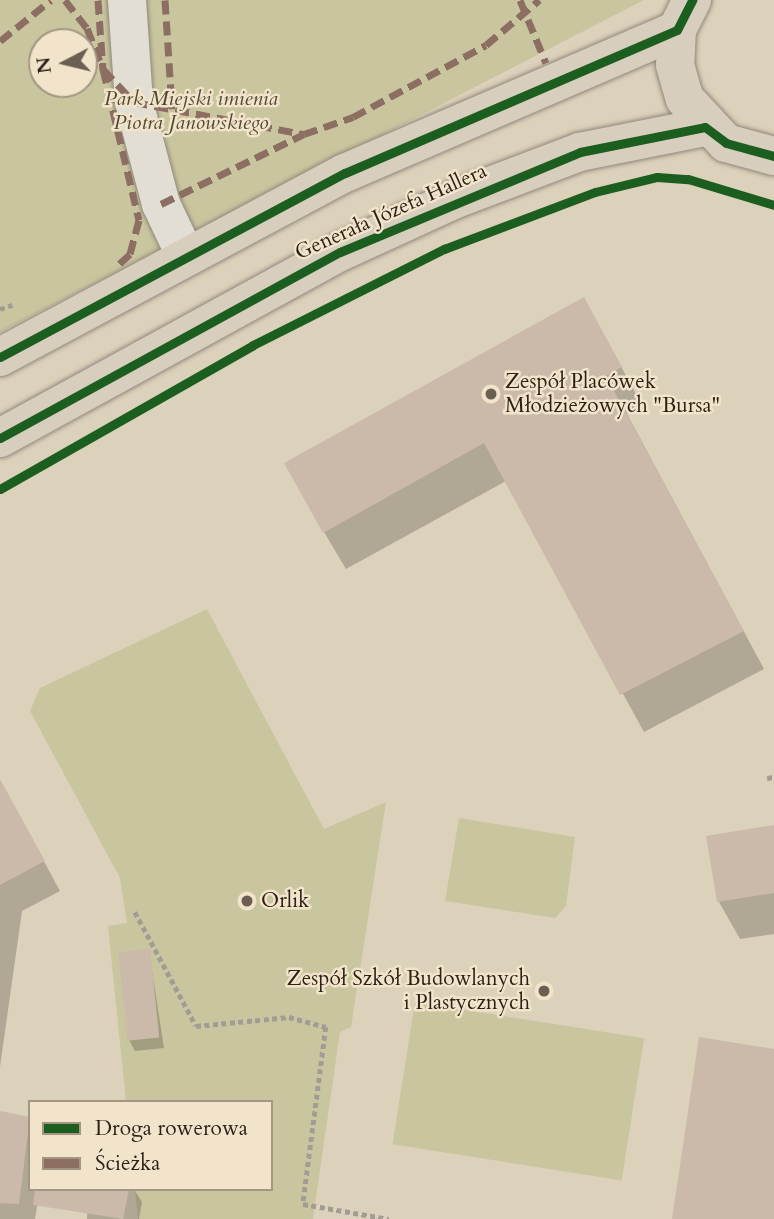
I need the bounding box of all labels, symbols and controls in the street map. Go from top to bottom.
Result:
north arrow [28,28,98,98]
text: N [30,56,58,75]
park label: Park Miejski imienia Piotra Janowskiego [104,86,278,136]
street label: Generała Józefa Hallera [291,158,491,266]
place label: Zespół Placówek Młodzieżowych "Bursa" [505,369,720,419]
marker: Zespół Placówek Młodzieżowych "Bursa" [483,386,499,402]
place label: Orlik [261,888,309,914]
marker: Orlik [239,893,255,909]
place label: Zespół Szkół Budowlanych i Plastycznych [287,966,530,1016]
marker: Zespół Szkół Budowlanych i Plastycznych [536,983,552,999]
legend [28,1100,273,1191]
text: Droga rowerowa [95,1114,248,1143]
text: Ścieżka [95,1149,160,1178]

